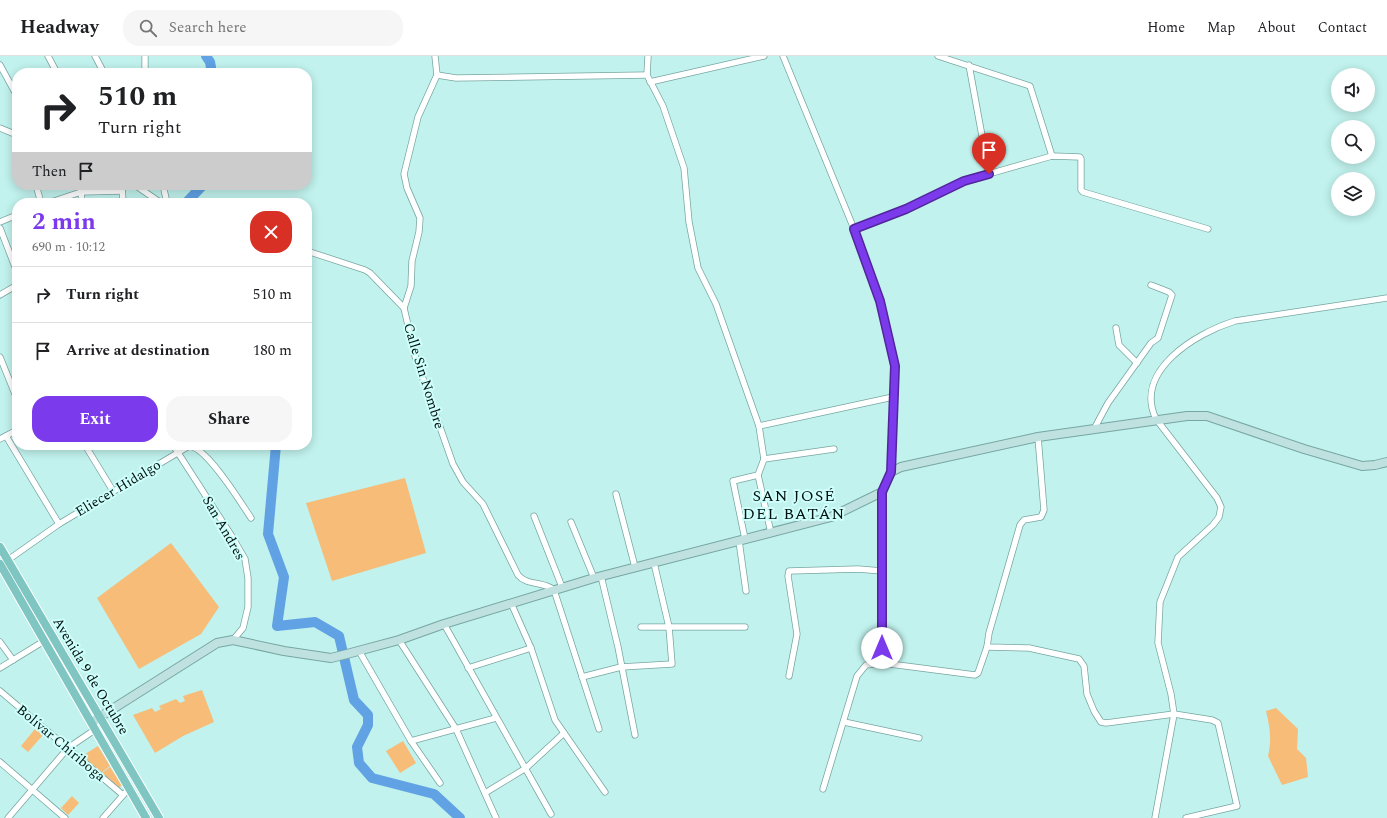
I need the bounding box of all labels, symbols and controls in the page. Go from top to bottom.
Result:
search box [123,10,403,46]
text: Headway [20,13,99,42]
text: Search here [169,16,247,39]
icon: search [137,17,159,39]
text: Home [1147,17,1185,38]
text: Map [1207,17,1235,38]
text: About [1257,17,1296,38]
text: Contact [1318,17,1367,38]
map controls [1331,68,1375,216]
button: sound [1331,68,1375,112]
text: 510 m [98,75,177,118]
icon: right [32,84,84,136]
text: Turn right [98,114,181,141]
button: search [1331,120,1375,164]
pin [972,133,1006,174]
icon: arrive [978,139,1000,161]
text: Then [32,160,67,183]
icon: arrive [75,160,97,182]
button: layers [1331,172,1375,216]
text: 2 min [32,204,96,240]
button: close [250,211,292,253]
text: 690 m · 10:12 [32,237,105,257]
text: Turn right [66,283,139,306]
text: 510 m [253,283,292,306]
icon: right [32,284,54,306]
street label: Calle Sin Nombre [398,320,450,432]
text: Arrive at destination [66,339,210,362]
text: 180 m [253,339,292,362]
icon: arrive [32,340,54,362]
button: Exit [32,396,158,442]
button: Share [166,396,292,442]
street label: Eliecer Hidalgo [71,454,165,522]
district label: SAN JOSÉ DEL BATÁN [743,484,845,526]
street label: San Andres [197,492,251,564]
street label: Avenida 9 de Octubre [48,613,135,739]
position arrow [861,627,903,669]
street label: Bolívar Chiriboga [12,699,110,787]

